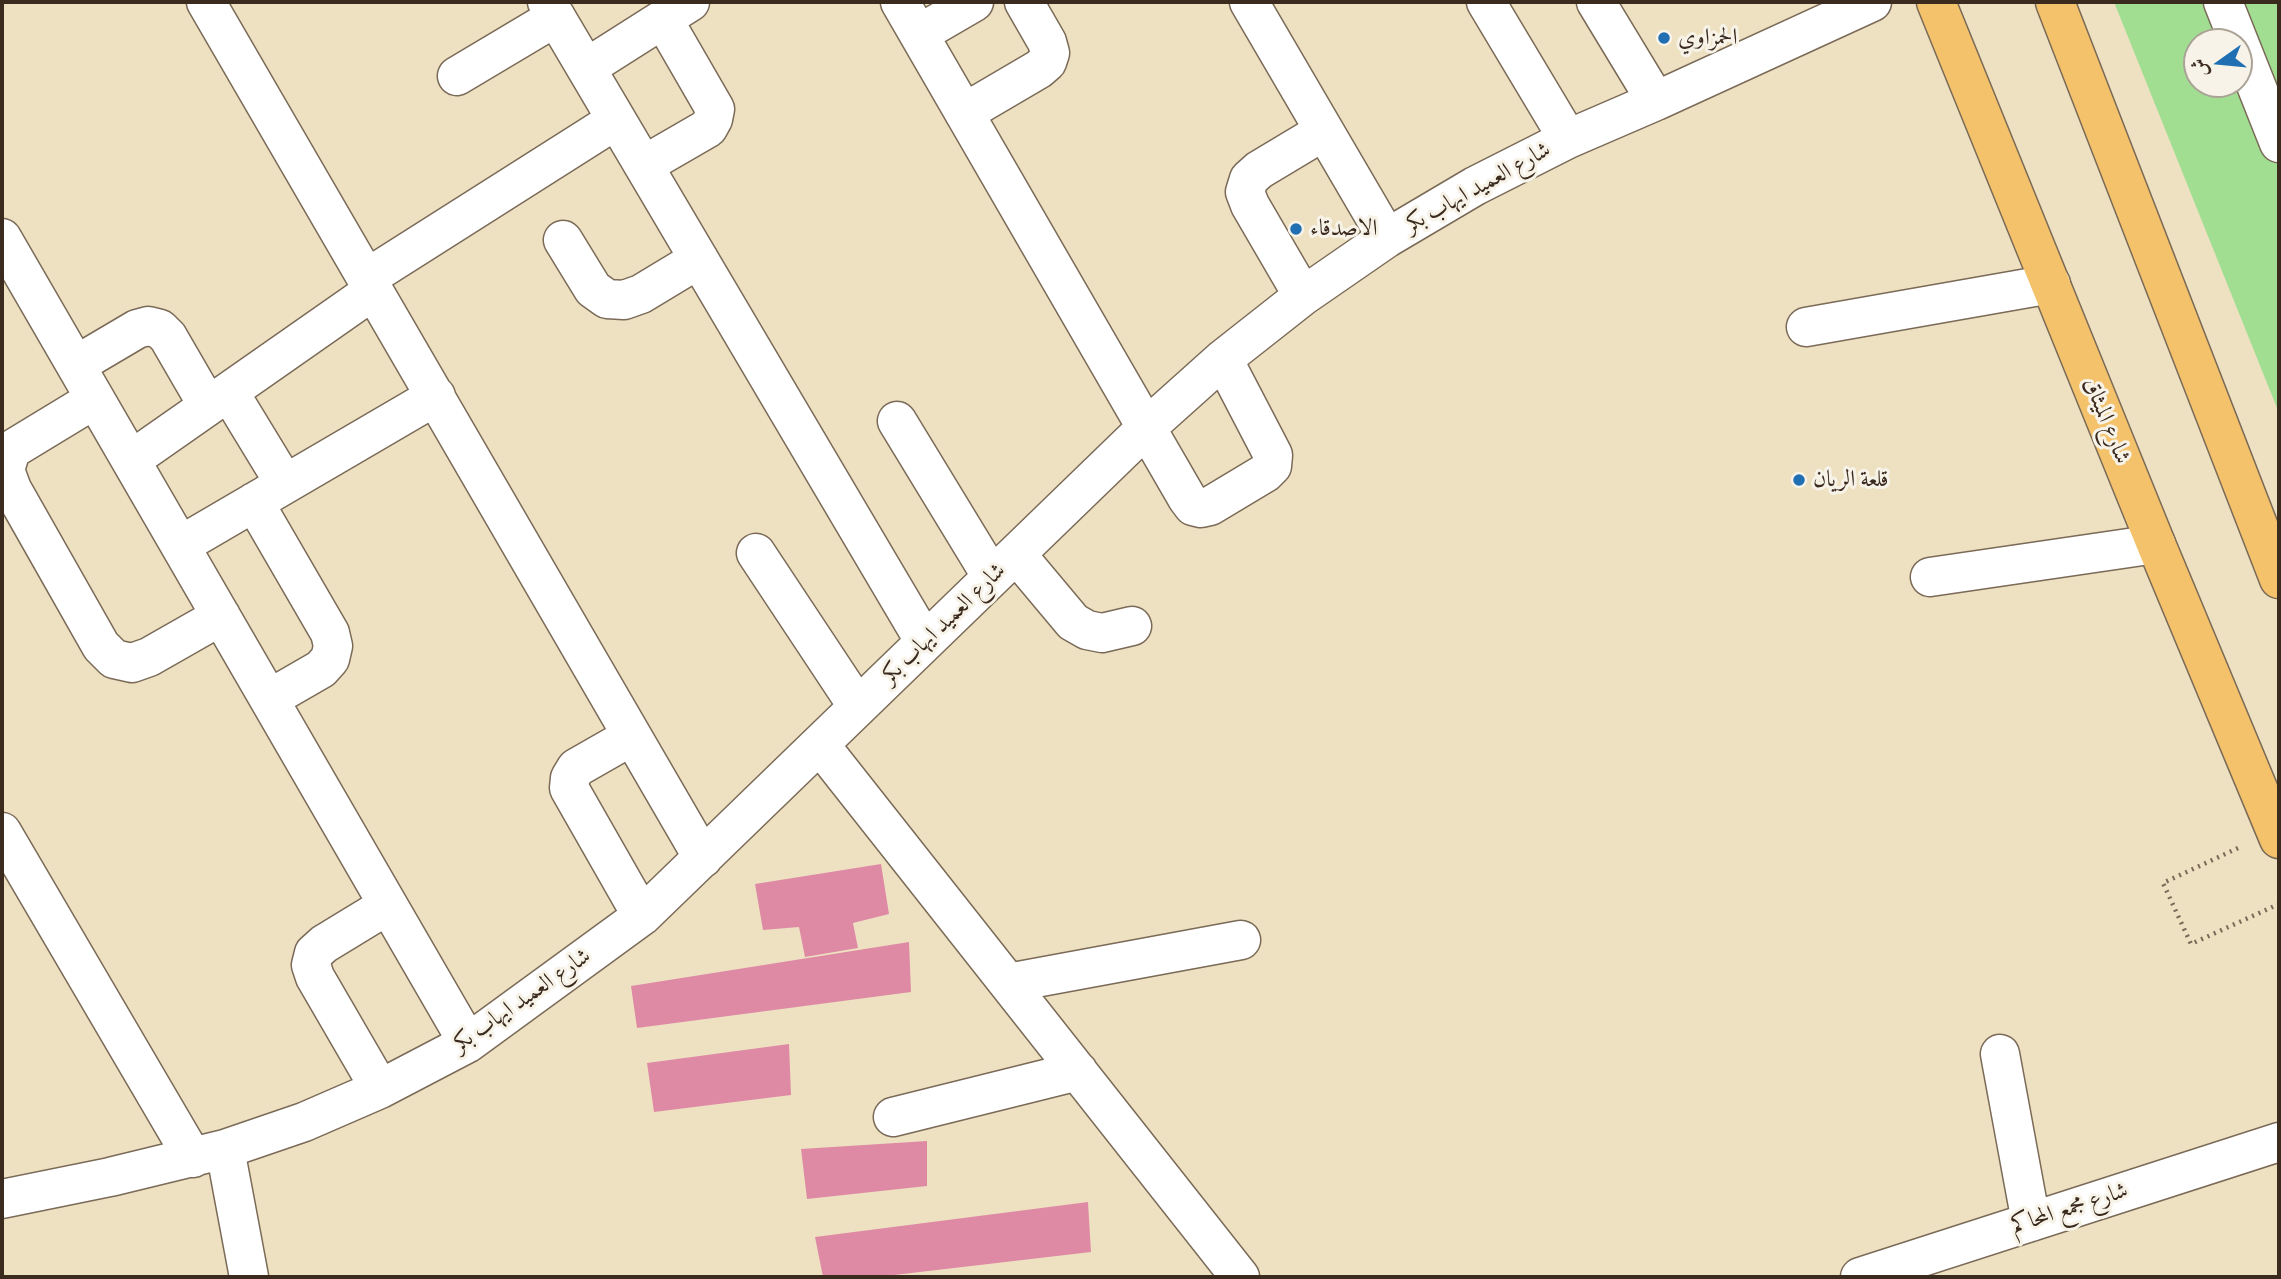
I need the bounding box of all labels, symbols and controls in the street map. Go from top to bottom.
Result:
place label: الحمزاوي [1678,24,1738,52]
north arrow [2183,28,2253,98]
marker: الحمزاوي [1656,30,1672,46]
text: ش [2187,56,2213,80]
street label: شارع العميد ايهاب بكر [1400,137,1556,239]
place label: الاصدقاء [1310,215,1377,243]
marker: الاصدقاء [1288,221,1304,237]
street label: شارع الميثاق [2076,374,2136,468]
place label: قلعة الريان [1813,466,1889,494]
marker: قلعة الريان [1791,472,1807,488]
street label: شارع العميد ايهاب بكر [876,558,1012,690]
street label: شارع العميد ايهاب بكر [447,943,597,1059]
street label: شارع مجمع المحاكم [2008,1177,2132,1241]

